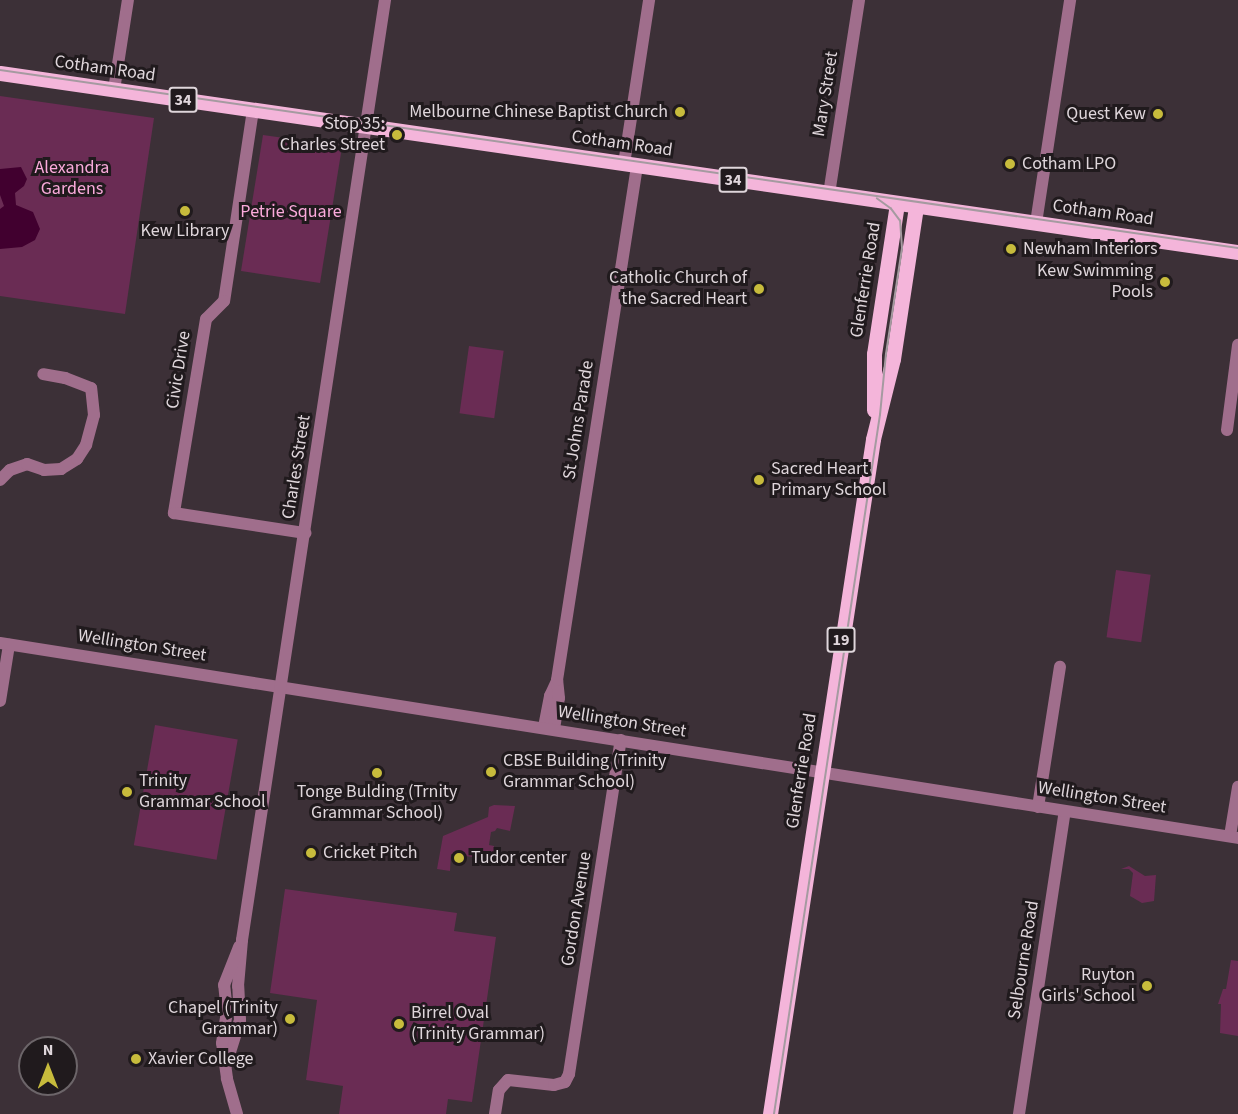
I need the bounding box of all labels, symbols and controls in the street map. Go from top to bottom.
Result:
street label: Mary Street [809,50,843,138]
street label: Cotham Road [53,51,157,87]
road number: 34 [168,87,198,113]
place label: Melbourne Chinese Baptist Church [409,101,668,123]
place label: Quest Kew [1066,103,1146,125]
marker: Melbourne Chinese Baptist Church [673,105,687,119]
marker: Quest Kew [1151,107,1165,121]
place label: Stop 35: Charles Street [280,114,385,156]
street label: Cotham Road [570,126,674,162]
marker: Stop 35: Charles Street [390,128,404,142]
place label: Cotham LPO [1022,153,1116,175]
marker: Cotham LPO [1003,157,1017,171]
park label: Alexandra Gardens [35,158,109,201]
road number: 34 [718,167,748,193]
street label: Cotham Road [1051,195,1155,231]
park label: Petrie Square [240,201,342,223]
marker: Kew Library [178,204,192,218]
place label: Kew Library [141,220,229,242]
street label: Glenferrie Road [846,221,886,339]
place label: Newham Interiors [1023,238,1157,260]
marker: Newham Interiors [1004,242,1018,256]
place label: Kew Swimming Pools [1037,261,1153,304]
place label: Catholic Church of the Sacred Heart [609,268,747,310]
marker: Kew Swimming Pools [1158,275,1172,289]
marker: Catholic Church of the Sacred Heart [752,282,766,296]
street label: Civic Drive [162,330,196,410]
street label: St Johns Parade [559,359,599,481]
street label: Charles Street [278,413,316,521]
place label: Sacred Heart Primary School [771,459,886,502]
marker: Sacred Heart Primary School [752,473,766,487]
street label: Wellington Street [76,625,208,667]
road number: 19 [826,627,856,653]
street label: Wellington Street [556,701,688,743]
street label: Glenferrie Road [782,712,822,830]
place label: CBSE Building (Trinity Grammar School) [503,751,666,794]
marker: CBSE Building (Trinity Grammar School) [484,765,498,779]
marker: Tonge Bulding (Trnity Grammar School) [370,766,384,780]
place label: Trinity Grammar School [139,771,265,814]
street label: Wellington Street [1036,777,1168,819]
place label: Tonge Bulding (Trnity Grammar School) [297,782,457,824]
marker: Trinity Grammar School [120,785,134,799]
place label: Cricket Pitch [323,842,418,864]
marker: Cricket Pitch [304,846,318,860]
place label: Tudor center [471,847,567,869]
street label: Gordon Avenue [557,850,597,968]
marker: Tudor center [452,851,466,865]
street label: Selbourne Road [1004,899,1044,1021]
place label: Ruyton Girls' School [1041,965,1135,1008]
marker: Ruyton Girls' School [1140,979,1154,993]
place label: Chapel (Trinity Grammar) [168,998,278,1040]
place label: Birrel Oval (Trinity Grammar) [411,1003,545,1046]
marker: Chapel (Trinity Grammar) [283,1012,297,1026]
marker: Birrel Oval (Trinity Grammar) [392,1017,406,1031]
north arrow [18,1036,78,1096]
text: N [43,1039,53,1061]
place label: Xavier College [148,1048,253,1070]
marker: Xavier College [129,1052,143,1066]

